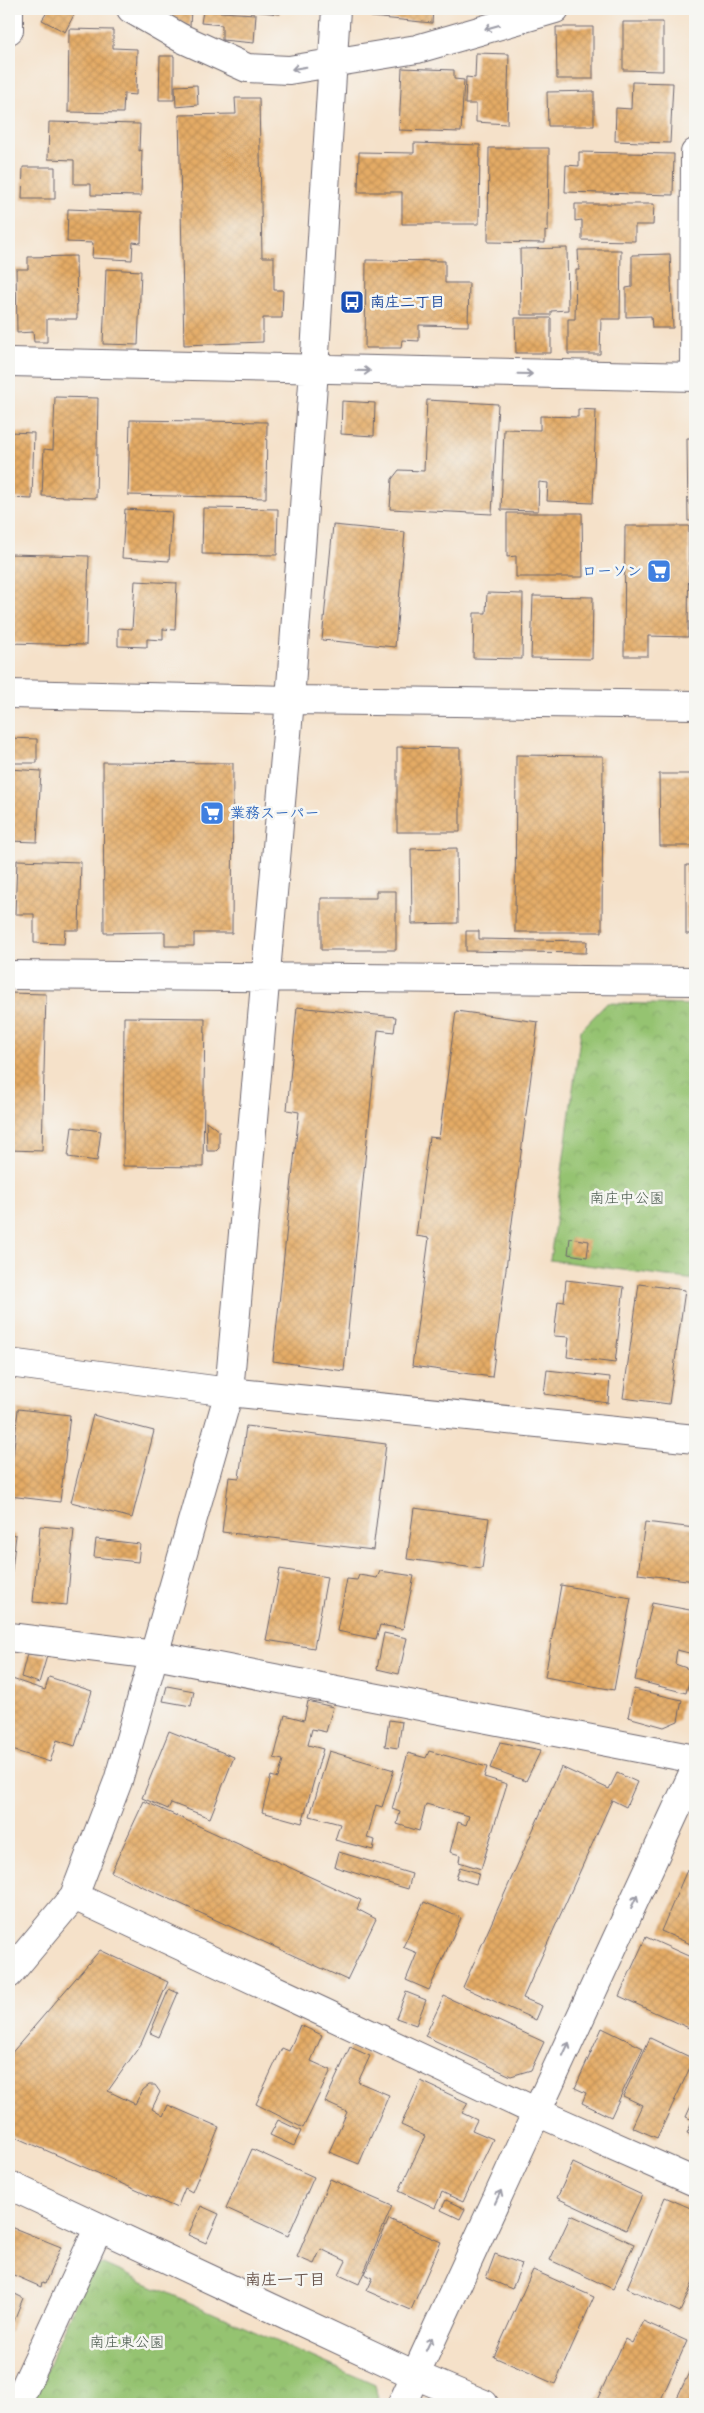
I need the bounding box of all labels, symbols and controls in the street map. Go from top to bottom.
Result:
one-way arrow [484,23,500,33]
one-way arrow [291,64,307,74]
bus stop icon: 南庄二丁目 [339,289,365,315]
place label: 南庄二丁目 [370,293,445,311]
one-way arrow [354,366,370,376]
one-way arrow [516,369,533,379]
supermarket icon: ローソン [646,558,672,584]
place label: ローソン [582,562,642,580]
supermarket icon: 業務スーパー [199,800,225,826]
place label: 業務スーパー [230,804,319,822]
park label: 南庄中公園 [589,1189,665,1207]
one-way arrow [630,1895,639,1910]
one-way arrow [561,2042,571,2057]
one-way arrow [493,2190,503,2205]
district label: 南庄一丁目 [245,2271,325,2289]
park label: 南庄東公園 [89,2333,165,2351]
one-way arrow [425,2337,435,2352]

